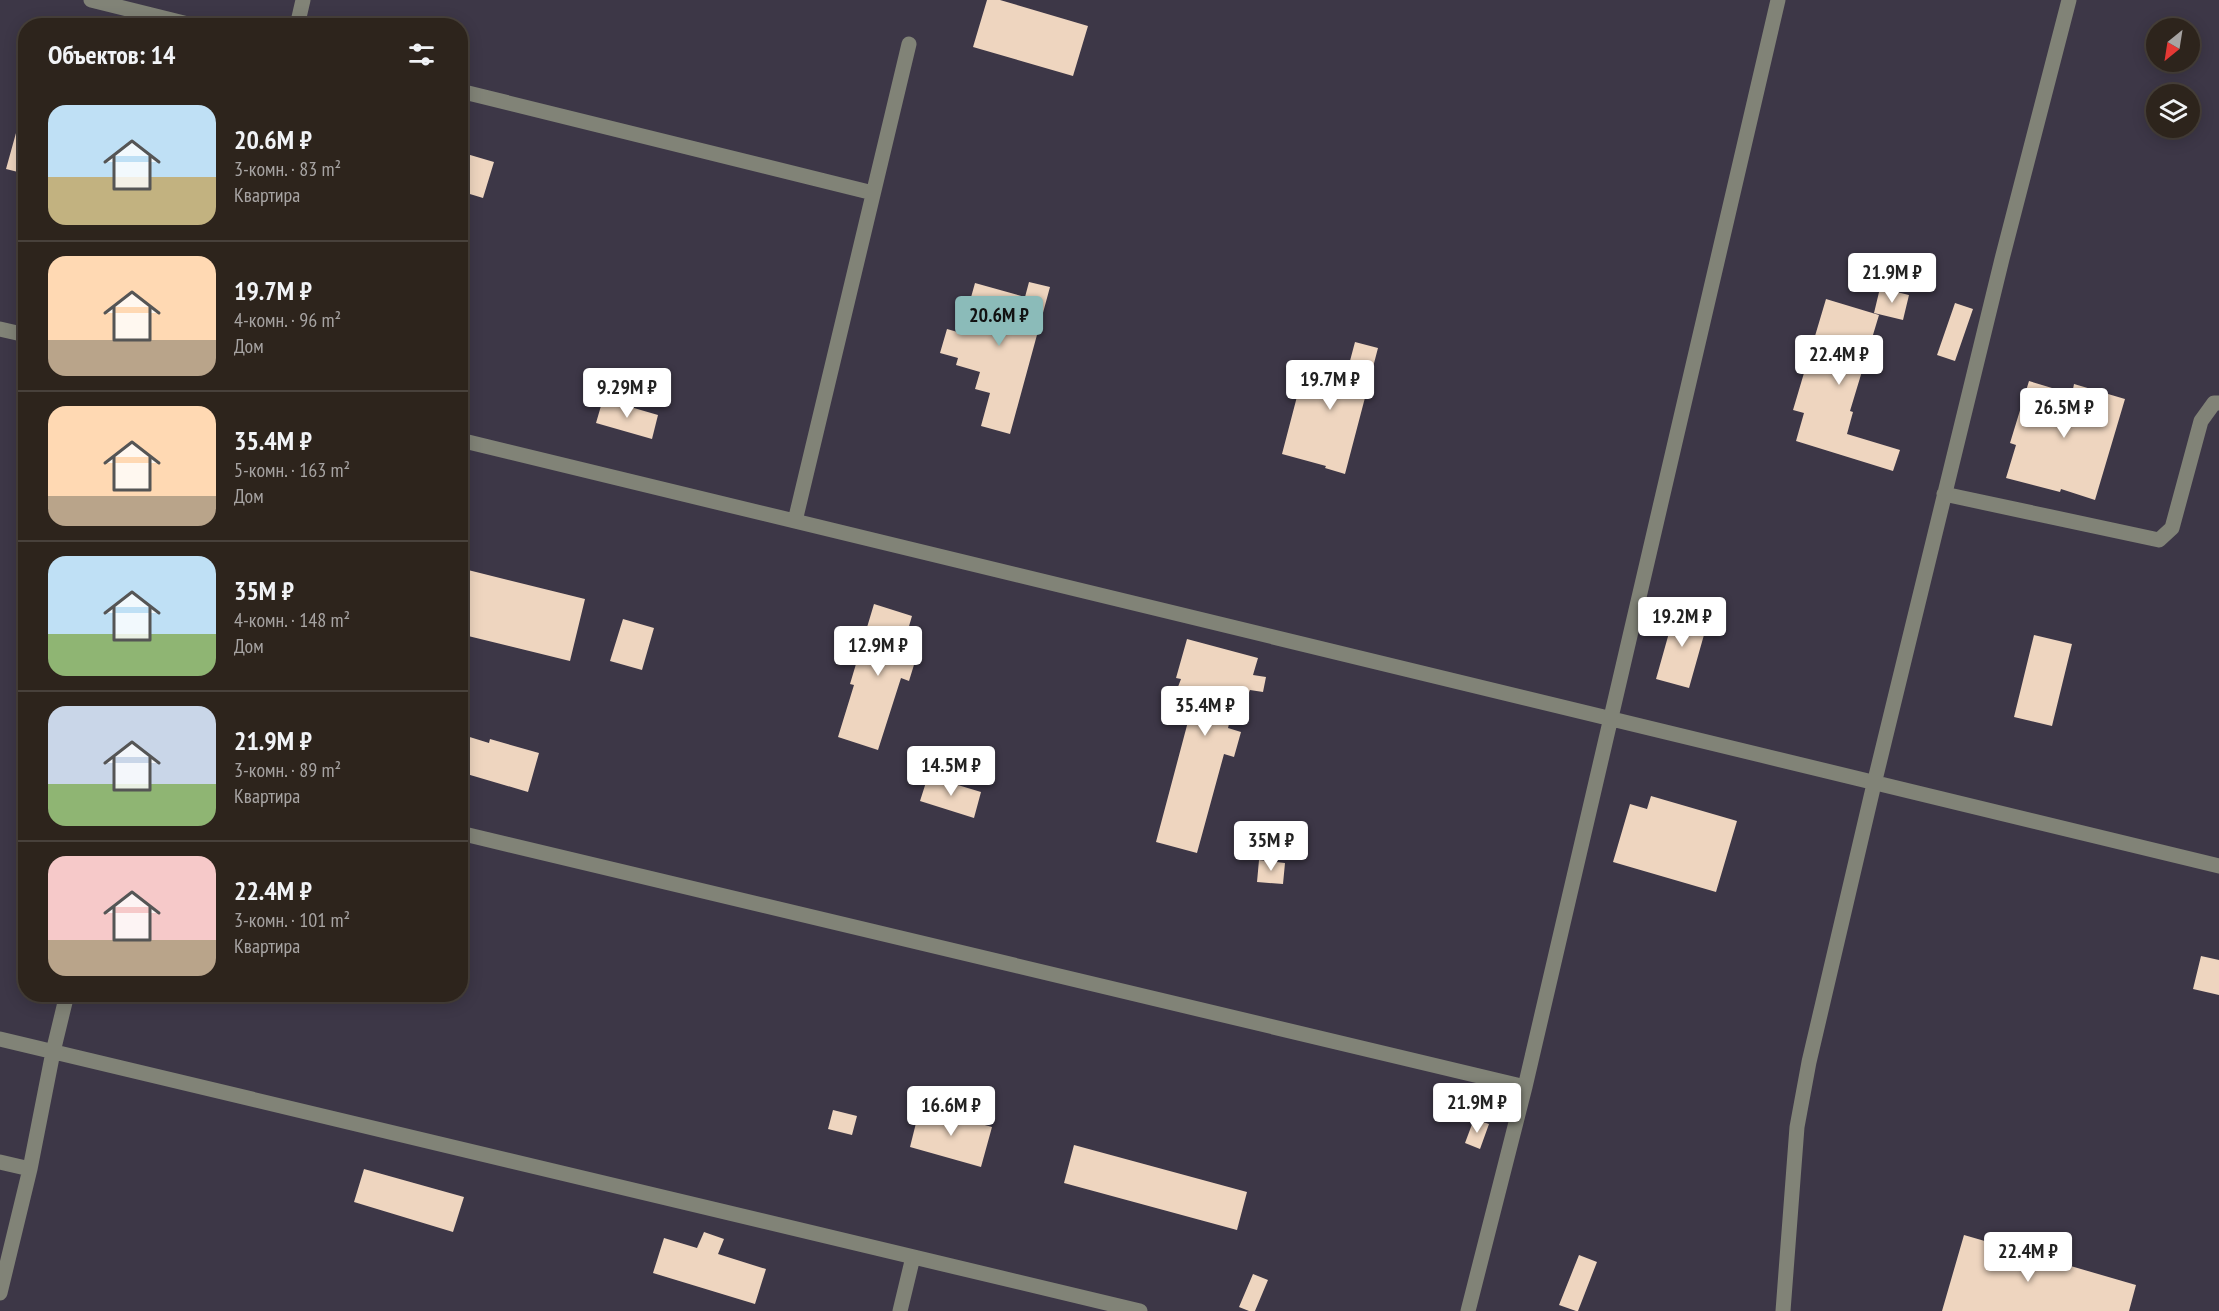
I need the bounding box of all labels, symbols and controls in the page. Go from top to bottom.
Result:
north arrow [2146,18,2200,72]
map controls [2146,18,2200,138]
text: Объектов: 14 [48,38,175,71]
icon: filters [405,38,438,71]
button: layers [2146,84,2200,138]
text: 20.6M ₽ [234,123,312,156]
icon: home [96,129,168,201]
text: 3-комн. · 83 m² [234,156,341,182]
text: Квартира [234,182,300,208]
pin: 21.9M ₽ [1837,253,1947,304]
text: 21.9M ₽ [1862,259,1922,285]
text: 19.7M ₽ [234,274,312,307]
icon: home [96,280,168,352]
pin: 20.6M ₽ [944,296,1054,347]
text: 20.6M ₽ [969,302,1029,328]
text: 4-комн. · 96 m² [234,307,341,333]
text: Дом [234,333,264,359]
pin: 22.4M ₽ [1784,335,1894,386]
text: 22.4M ₽ [1809,341,1869,367]
pin: 19.7M ₽ [1275,360,1385,411]
text: 19.7M ₽ [1300,366,1360,392]
pin: 9.29M ₽ [572,368,682,419]
text: 9.29M ₽ [597,374,657,400]
pin: 26.5M ₽ [2009,388,2119,439]
text: 26.5M ₽ [2034,394,2094,420]
text: 35.4M ₽ [234,424,312,457]
icon: home [96,430,168,502]
text: 5-комн. · 163 m² [234,457,350,483]
text: Дом [234,483,264,509]
text: 35M ₽ [234,574,294,607]
icon: home [96,580,168,652]
pin: 19.2M ₽ [1627,597,1737,648]
text: 19.2M ₽ [1652,603,1712,629]
text: 4-комн. · 148 m² [234,607,350,633]
pin: 12.9M ₽ [823,626,933,677]
text: 12.9M ₽ [848,632,908,658]
text: Дом [234,633,264,659]
pin: 35.4M ₽ [1150,686,1260,737]
text: 35.4M ₽ [1175,692,1235,718]
text: 21.9M ₽ [234,724,312,757]
icon: home [96,730,168,802]
pin: 14.5M ₽ [896,746,1006,797]
text: 14.5M ₽ [921,752,981,778]
text: 3-комн. · 89 m² [234,757,341,783]
text: Квартира [234,783,300,809]
pin: 35M ₽ [1229,821,1313,872]
text: 35M ₽ [1248,827,1294,853]
text: 22.4M ₽ [234,874,312,907]
icon: home [96,880,168,952]
text: 3-комн. · 101 m² [234,907,350,933]
text: Квартира [234,933,300,959]
pin: 21.9M ₽ [1422,1083,1532,1134]
pin: 16.6M ₽ [896,1086,1006,1137]
text: 21.9M ₽ [1447,1089,1507,1115]
text: 16.6M ₽ [921,1092,981,1118]
pin: 22.4M ₽ [1973,1232,2083,1283]
text: 22.4M ₽ [1998,1238,2058,1264]

